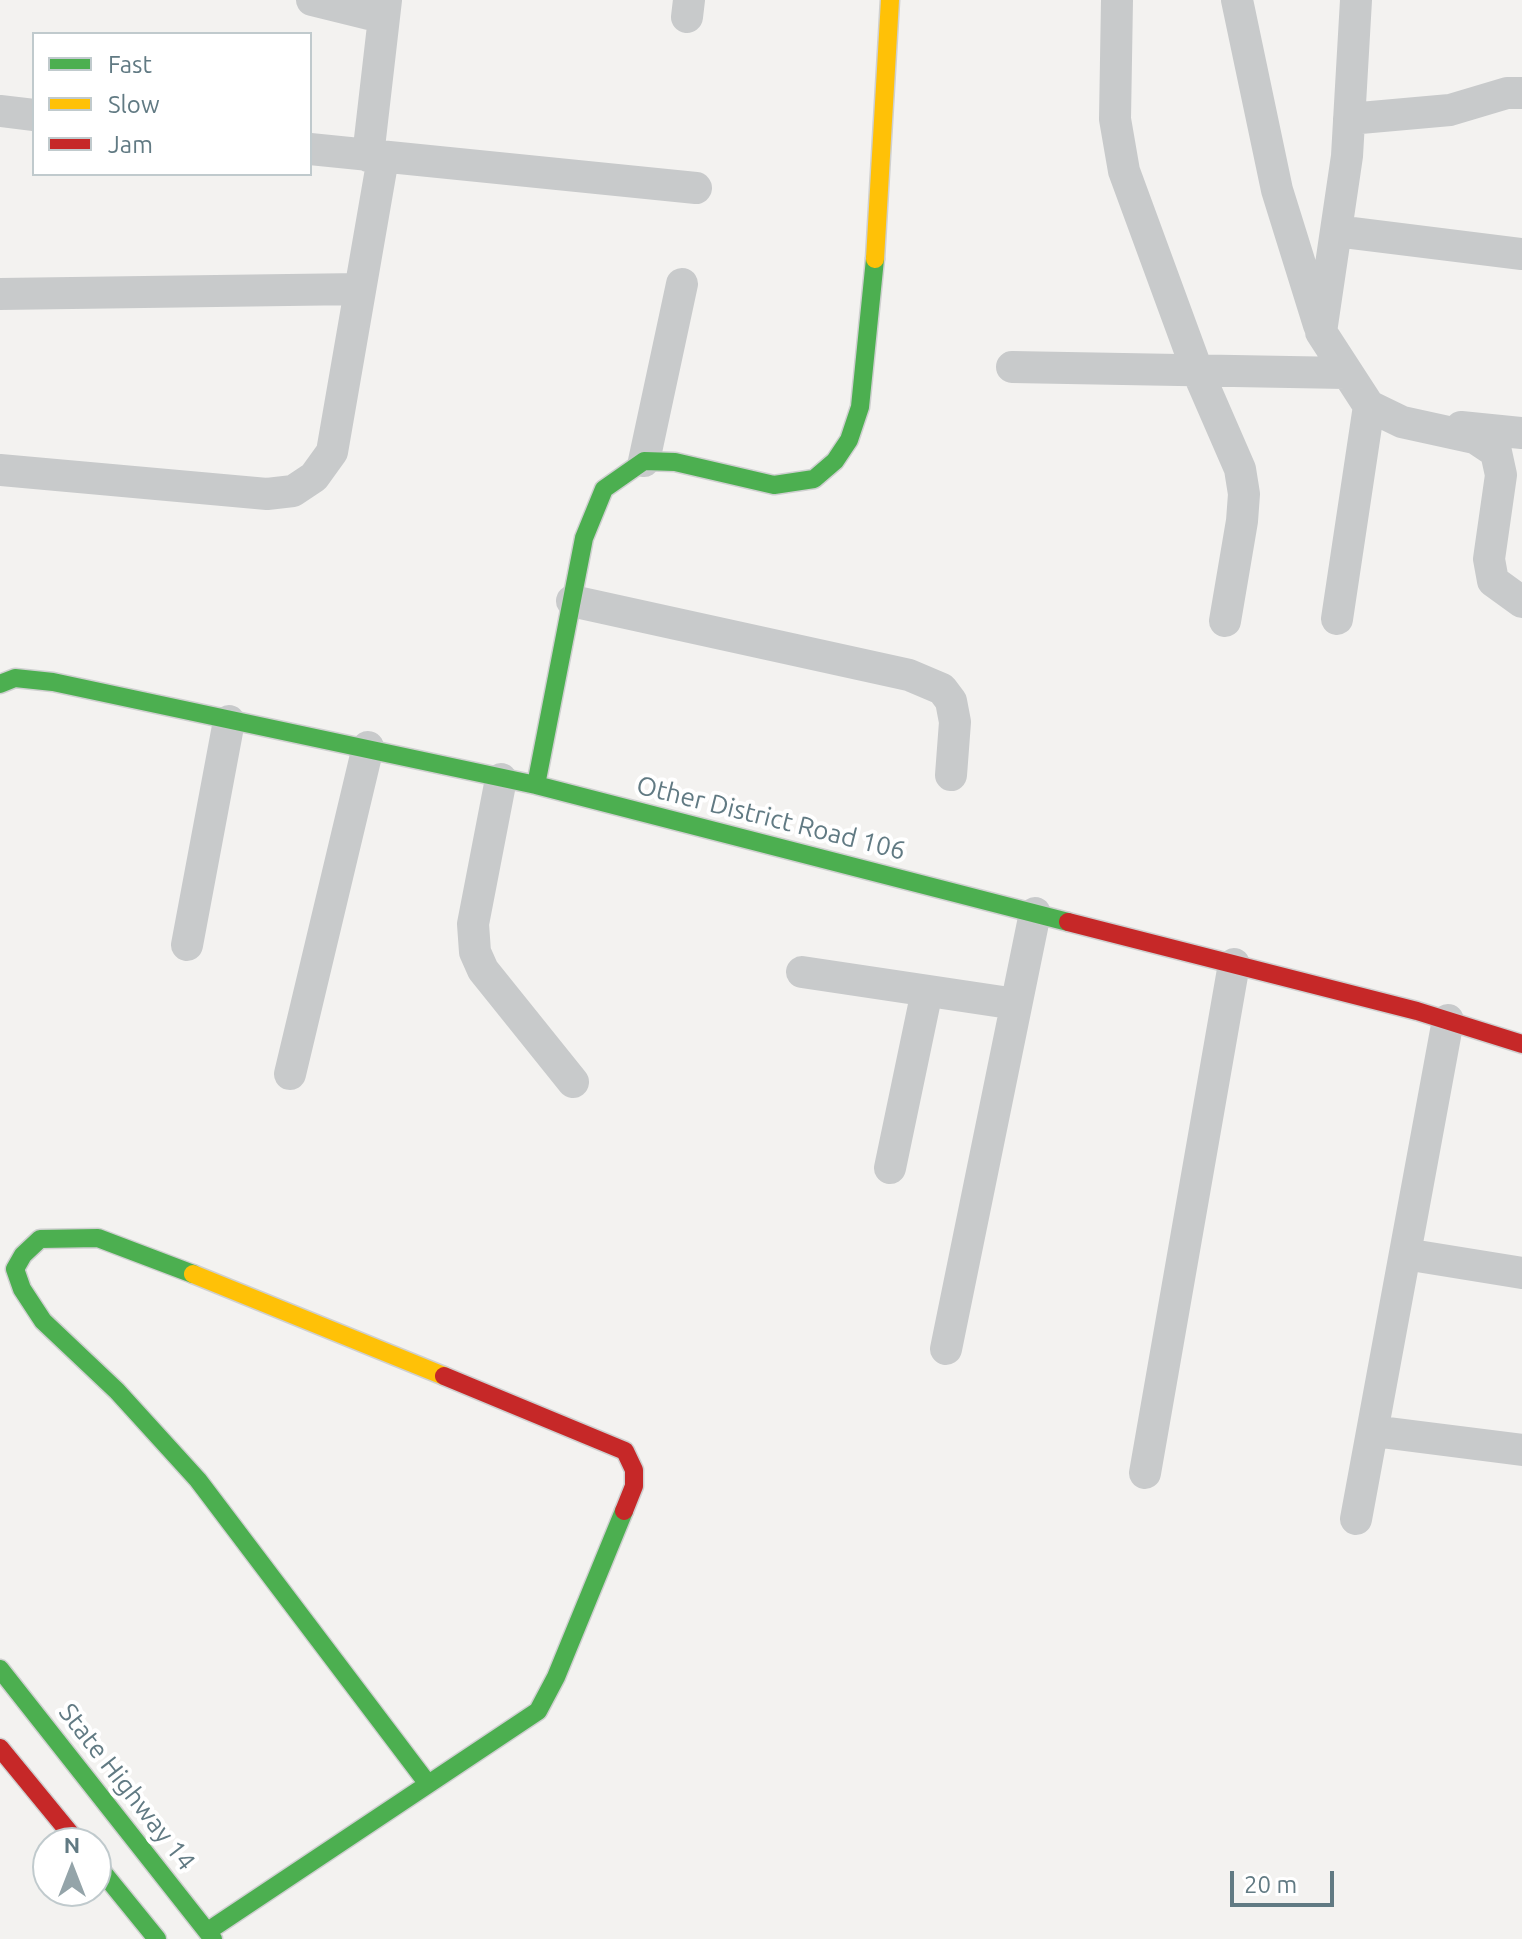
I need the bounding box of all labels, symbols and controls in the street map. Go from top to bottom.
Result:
legend [32,32,312,176]
text: Fast [108,51,152,78]
text: Slow [108,91,160,118]
text: Jam [108,131,153,158]
street label: Other District Road 106 [633,769,909,867]
street label: State Highway 14 [52,1697,202,1877]
north arrow [32,1827,112,1907]
text: N [64,1832,80,1857]
scale bar [1234,1855,1338,1905]
text: 20 m [1244,1871,1297,1898]

